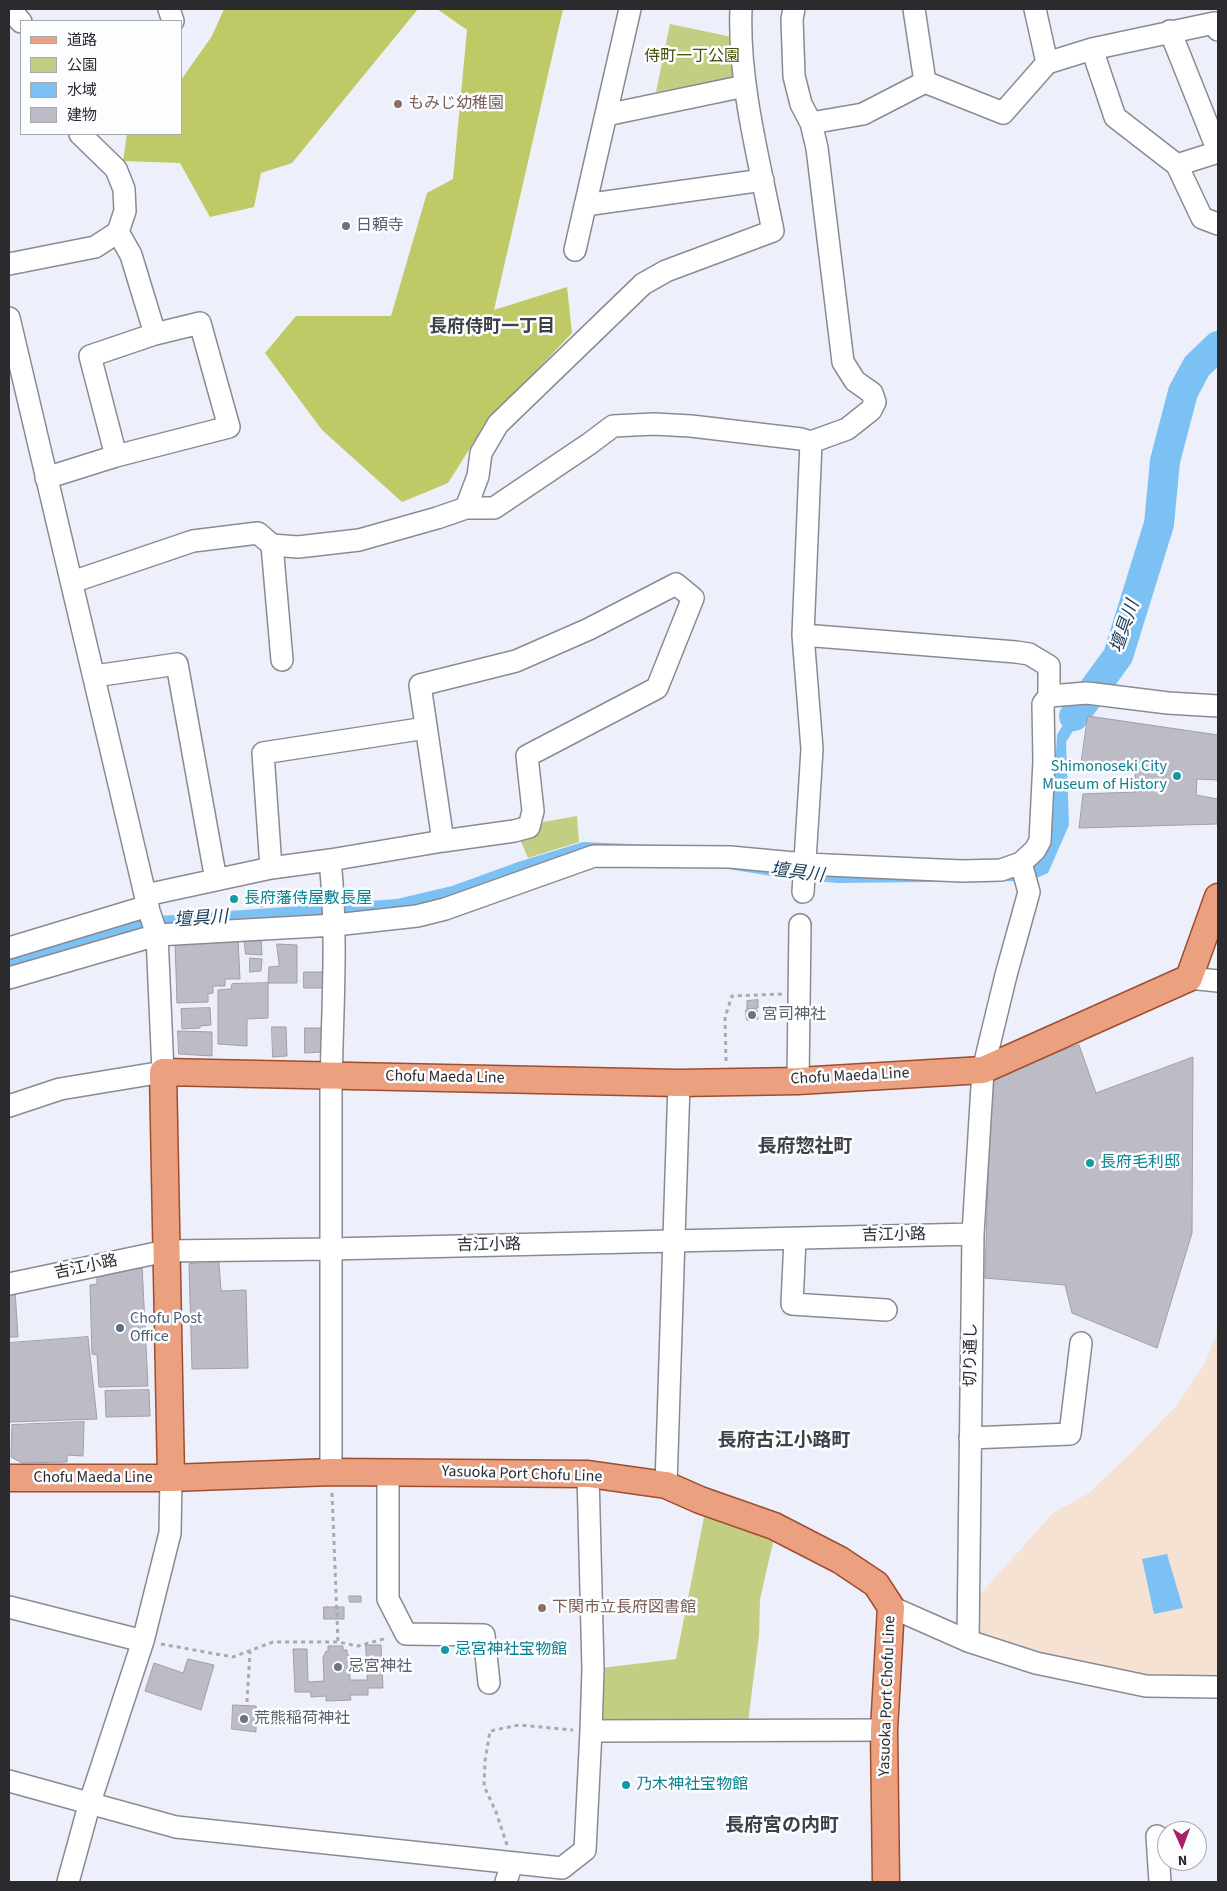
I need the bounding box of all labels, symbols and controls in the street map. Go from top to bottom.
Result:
legend [20,20,182,135]
text: 道路 [67,30,97,51]
park label: 侍町一丁公園 [644,47,740,67]
text: 公園 [67,55,97,76]
text: 水域 [67,80,97,101]
place label: もみじ幼稚園 [408,94,504,114]
marker: もみじ幼稚園 [392,98,404,110]
text: 建物 [67,105,97,126]
place label: 日頼寺 [356,216,404,236]
marker: 日頼寺 [340,220,352,232]
district label: 長府侍町一丁目 [429,317,555,339]
water label: 壇具川 [1107,598,1145,656]
place label: Shimonoseki City Museum of History [1042,757,1167,795]
marker: Shimonoseki City Museum of History [1171,770,1183,782]
water label: 壇具川 [769,860,825,888]
place label: 長府藩侍屋敷長屋 [244,889,372,909]
marker: 長府藩侍屋敷長屋 [228,893,240,905]
water label: 壇具川 [173,907,229,933]
place label: 宮司神社 [762,1005,826,1025]
marker: 宮司神社 [746,1009,758,1021]
street label: Chofu Maeda Line [790,1064,910,1090]
street label: Chofu Maeda Line [385,1067,505,1089]
district label: 長府惣社町 [758,1137,852,1159]
place label: 長府毛利邸 [1100,1153,1180,1173]
marker: 長府毛利邸 [1084,1157,1096,1169]
street label: 吉江小路 [862,1226,926,1246]
street label: 吉江小路 [457,1236,521,1256]
street label: 吉江小路 [53,1252,119,1284]
place label: Chofu Post Office [130,1309,202,1347]
marker: Chofu Post Office [114,1322,126,1334]
street label: 切り通し [962,1323,982,1387]
district label: 長府古江小路町 [718,1431,850,1453]
street label: Yasuoka Port Chofu Line [441,1463,603,1487]
street label: Chofu Maeda Line [33,1468,153,1488]
place label: 下関市立長府図書館 [552,1598,696,1618]
marker: 下関市立長府図書館 [536,1602,548,1614]
street label: Yasuoka Port Chofu Line [876,1615,900,1777]
place label: 忌宮神社宝物館 [455,1640,567,1660]
marker: 忌宮神社宝物館 [439,1644,451,1656]
place label: 忌宮神社 [348,1657,412,1677]
marker: 忌宮神社 [332,1661,344,1673]
place label: 荒熊稲荷神社 [254,1709,350,1729]
marker: 荒熊稲荷神社 [238,1713,250,1725]
place label: 乃木神社宝物館 [636,1775,748,1795]
marker: 乃木神社宝物館 [620,1779,632,1791]
district label: 長府宮の内町 [725,1816,839,1838]
north arrow [1157,1821,1207,1871]
text: N [1177,1850,1187,1870]

